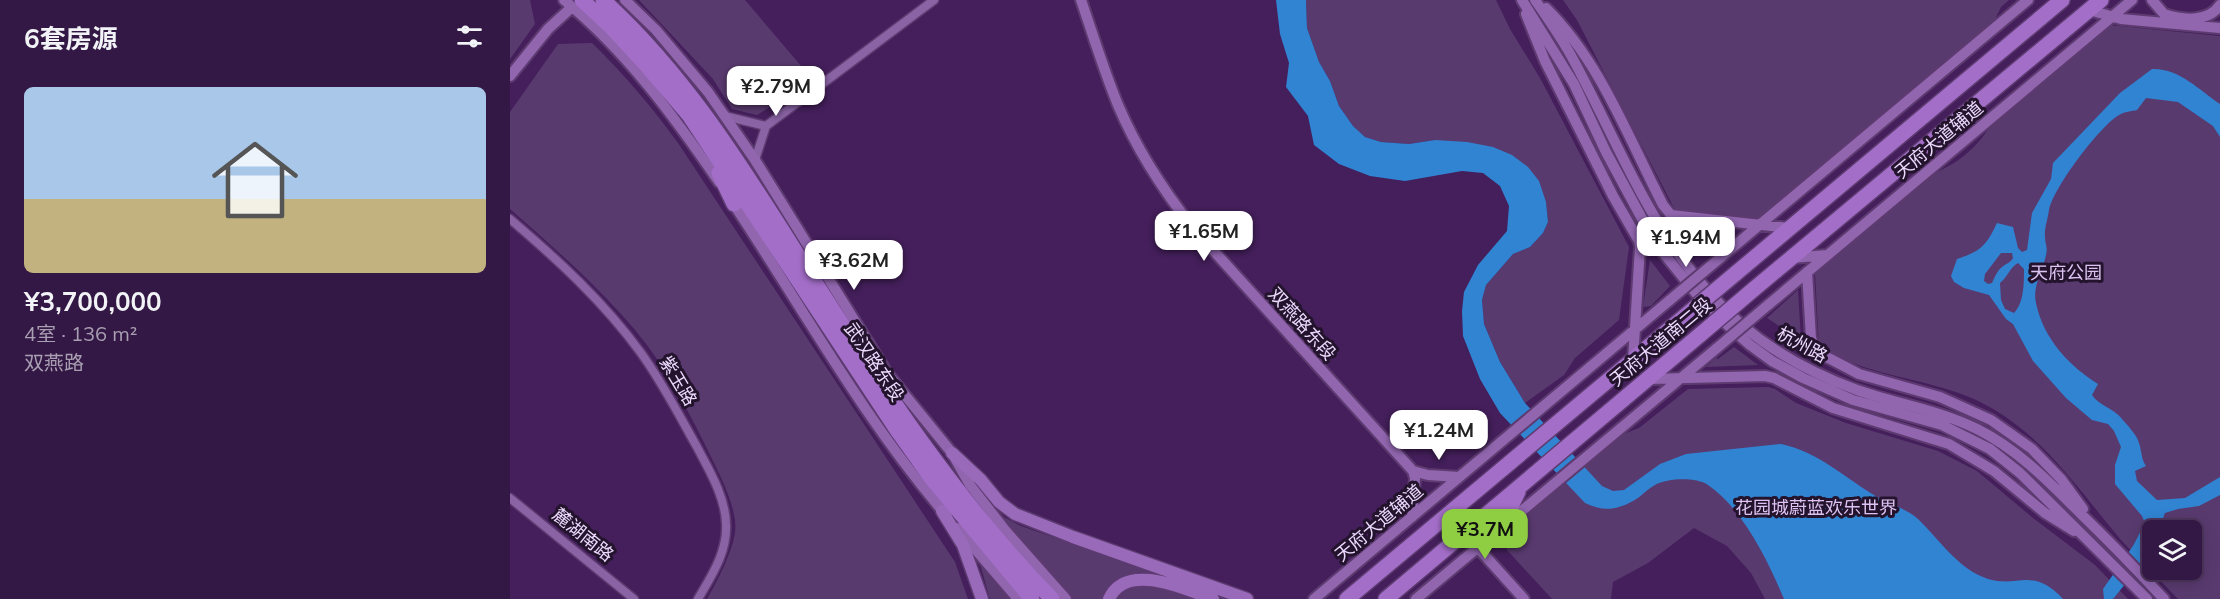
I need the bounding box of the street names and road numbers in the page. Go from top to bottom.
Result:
street label: 天府大道辅道 [1890,96,1987,183]
street label: 双燕路东段 [1264,283,1341,365]
street label: 天府大道南二段 [1605,292,1716,391]
street label: 武汉路东段 [840,318,909,405]
street label: 杭州路 [1773,321,1831,368]
street label: 紫玉路 [655,352,702,410]
street label: 天府大道辅道 [1330,479,1427,566]
street label: 麓湖南路 [548,503,619,566]

